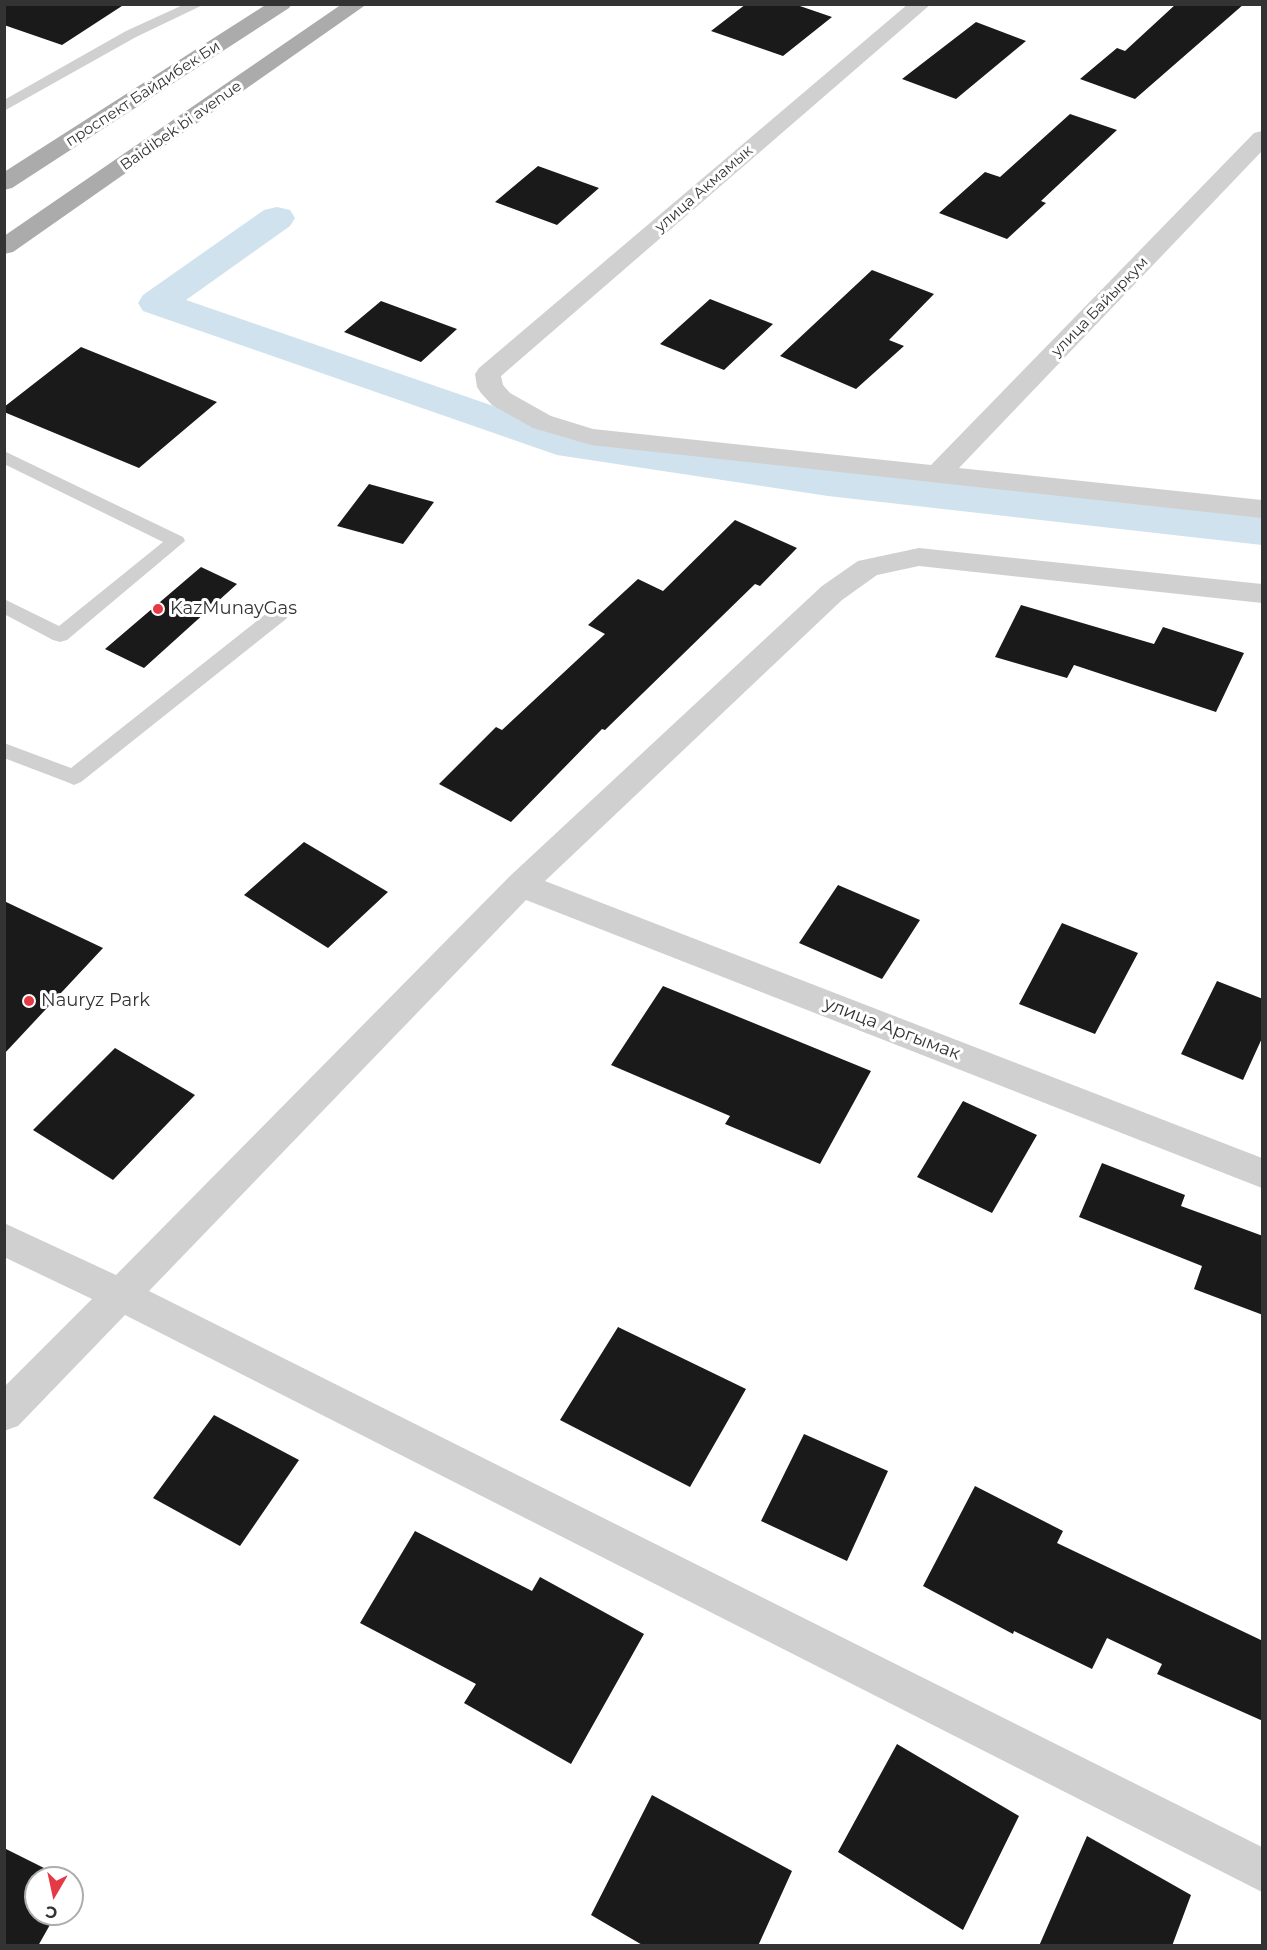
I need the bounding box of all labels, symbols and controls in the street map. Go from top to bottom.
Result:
street label: проспект Байдибек Би [62,37,224,151]
street label: Baidibek bi avenue [117,77,245,175]
street label: улица Акмамык [651,142,757,236]
street label: улица Байыркум [1048,253,1152,361]
place label: KazMunayGas [170,598,297,620]
marker: KazMunayGas [151,602,165,616]
place label: Nauryz Park [41,990,150,1012]
street label: улица Аргымак [821,993,963,1065]
marker: Nauryz Park [22,994,36,1008]
north arrow [24,1866,84,1926]
text: С [44,1902,59,1923]

